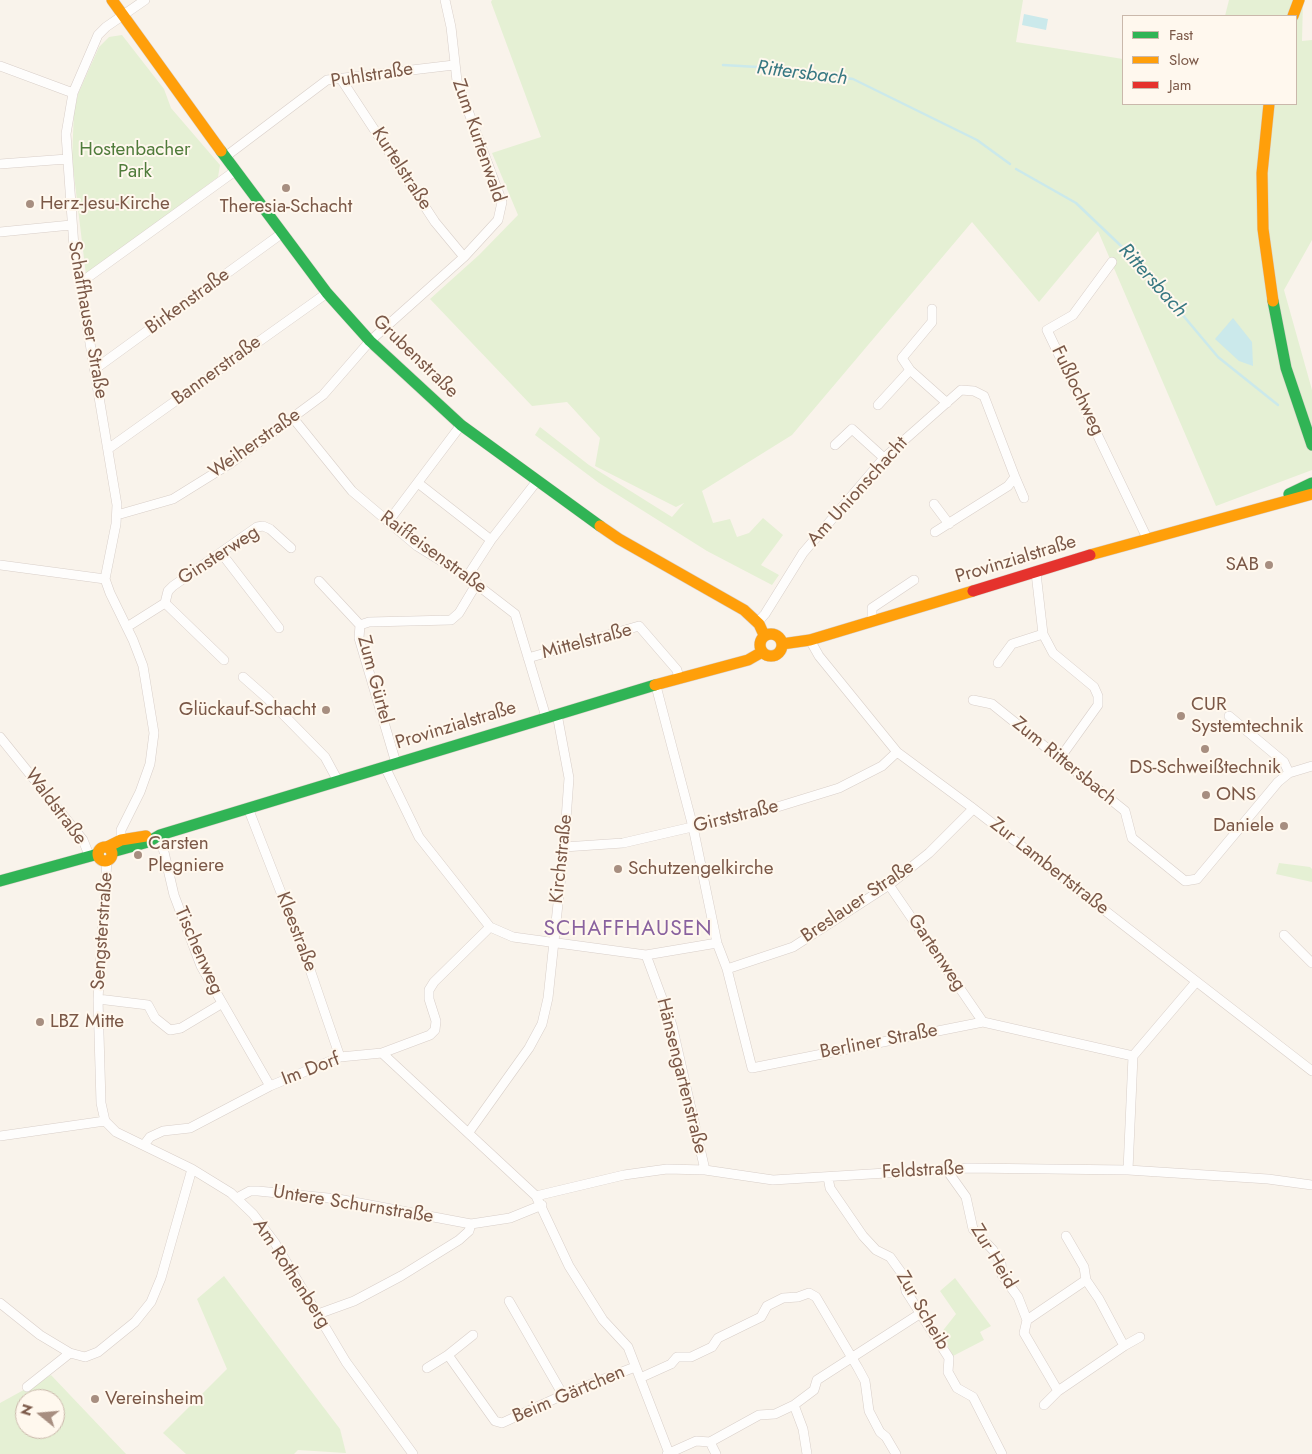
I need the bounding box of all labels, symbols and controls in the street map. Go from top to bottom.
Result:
legend [1122,15,1297,105]
text: Fast [1169,24,1193,46]
text: Slow [1169,49,1199,71]
water label: Rittersbach [755,57,849,91]
street label: Puhlstraße [329,58,415,94]
text: Jam [1169,74,1192,96]
street label: Zum Kurtenwald [446,77,510,205]
street label: Kurtelstraße [366,123,436,215]
park label: Hostenbacher Park [79,139,191,183]
marker: Theresia-Schacht [280,182,292,194]
place label: Herz-Jesu-Kirche [40,193,170,215]
place label: Theresia-Schacht [220,196,352,218]
marker: Herz-Jesu-Kirche [24,198,36,210]
water label: Rittersbach [1113,239,1191,323]
street label: Schaffhauser Straße [62,240,112,400]
street label: Birkenstraße [142,264,234,340]
street label: Grubenstraße [367,311,463,403]
street label: Bannerstraße [168,331,266,411]
street label: Fußlochweg [1046,343,1108,439]
street label: Weiherstraße [205,404,305,484]
street label: Am Unionschacht [803,432,913,552]
street label: Raiffeisenstraße [375,507,491,599]
street label: Ginsterweg [174,521,264,591]
street label: Provinzialstraße [953,531,1079,589]
place label: SAB [1225,554,1259,576]
marker: SAB [1263,559,1275,571]
street label: Mittelstraße [540,619,634,665]
street label: Zum Gürtel [351,633,397,727]
place label: CUR Systemtechnik [1191,694,1303,738]
street label: Provinzialstraße [393,697,519,755]
place label: Glückauf-Schacht [179,699,316,721]
marker: Glückauf-Schacht [320,704,332,716]
marker: CUR Systemtechnik [1175,710,1187,722]
street label: Zum Rittersbach [1007,713,1121,811]
marker: DS-Schweißtechnik [1199,743,1211,755]
place label: DS-Schweißtechnik [1129,757,1281,779]
street label: Waldstraße [19,764,91,850]
place label: ONS [1216,784,1256,806]
marker: ONS [1200,789,1212,801]
street label: Girststraße [691,795,781,839]
street label: Kirchstraße [546,813,578,905]
street label: Zur Lambertstraße [985,814,1113,920]
place label: Daniele [1213,815,1274,837]
marker: Daniele [1278,820,1290,832]
place label: Carsten Plegniere [148,833,224,877]
marker: Carsten Plegniere [132,849,144,861]
street label: Breslauer Straße [797,856,919,948]
place label: Schutzengelkirche [628,858,774,880]
marker: Schutzengelkirche [612,863,624,875]
street label: Sengsterstraße [88,871,118,991]
street label: Kleestraße [270,889,322,975]
street label: Tischenweg [169,904,227,998]
street label: Gartenweg [902,910,970,996]
district label: SCHAFFHAUSEN [542,917,714,943]
street label: Hänsengartenstraße [651,996,711,1156]
place label: LBZ Mitte [50,1011,124,1033]
marker: LBZ Mitte [34,1016,46,1028]
street label: Berliner Straße [818,1019,940,1065]
street label: Im Dorf [279,1049,343,1091]
street label: Feldstraße [881,1157,965,1185]
street label: Untere Schurnstraße [271,1181,435,1229]
street label: Am Rothenberg [247,1215,335,1333]
street label: Zur Heid [965,1221,1021,1293]
street label: Zur Scheib [890,1268,954,1354]
street label: Beim Gärtchen [509,1361,629,1429]
place label: Vereinsheim [105,1388,204,1410]
north arrow [15,1389,65,1439]
marker: Vereinsheim [89,1393,101,1405]
text: N [15,1402,38,1418]

